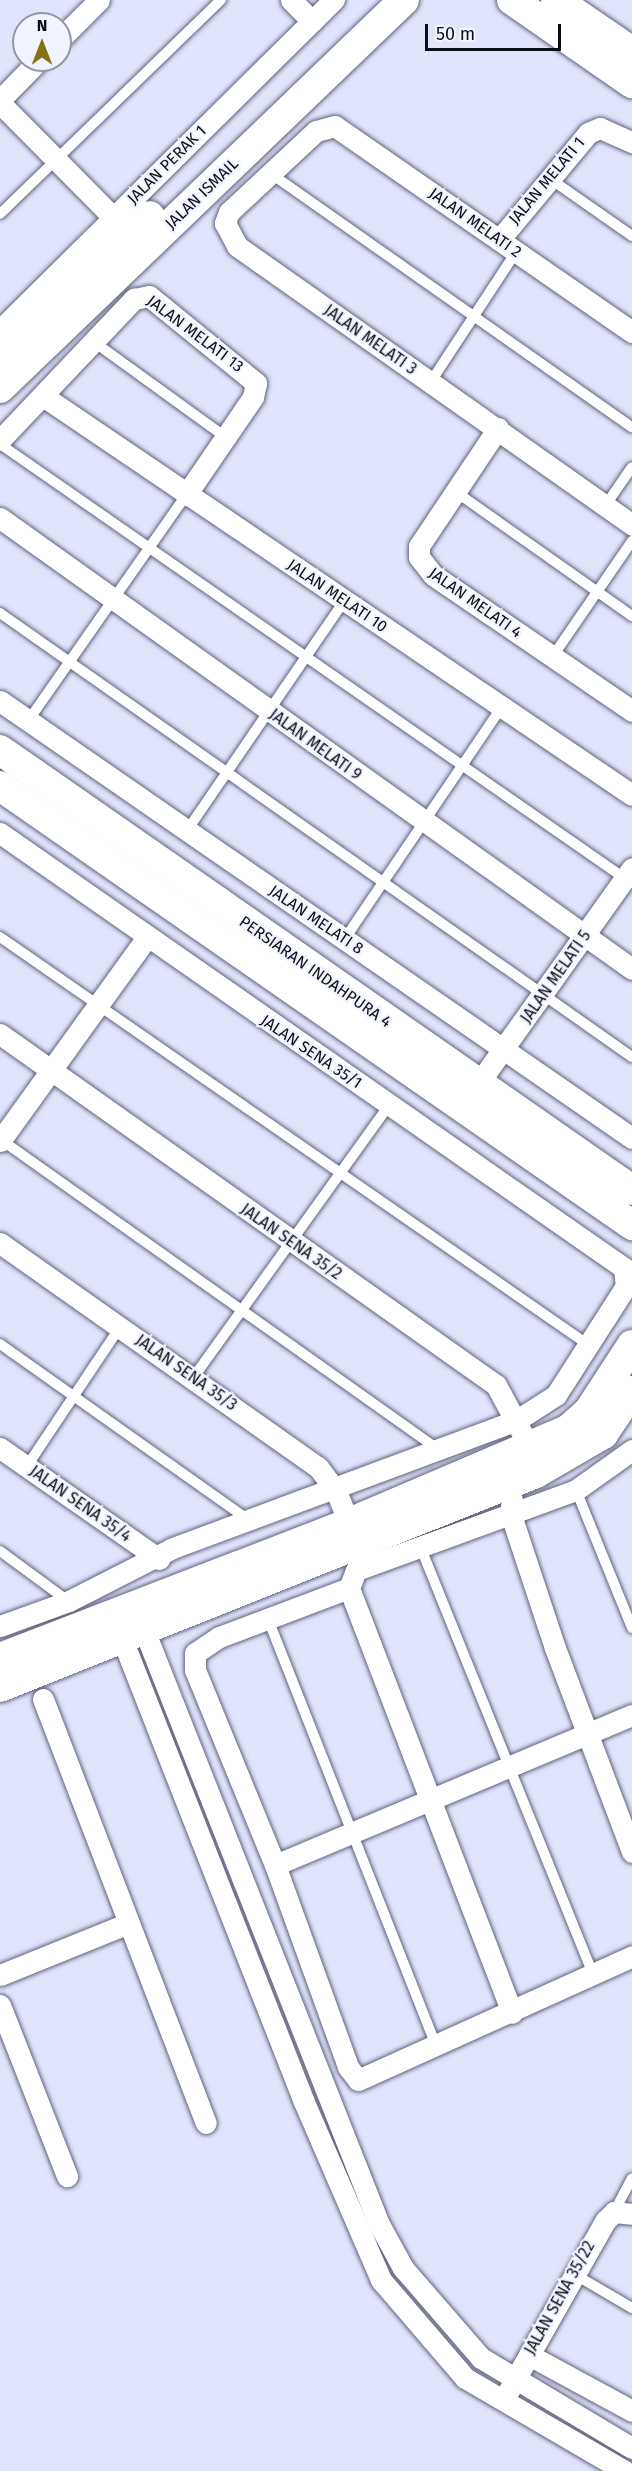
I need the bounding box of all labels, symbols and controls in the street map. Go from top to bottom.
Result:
north arrow [12,12,72,72]
scale bar [428,12,564,50]
text: N [37,16,47,35]
text: 50 m [436,23,475,45]
street label: JALAN PERAK 1 [124,122,210,208]
street label: JALAN MELATI 1 [505,134,589,228]
street label: JALAN ISMAIL [162,154,242,234]
street label: JALAN MELATI 2 [425,184,525,262]
street label: JALAN MELATI 13 [143,291,247,377]
street label: JALAN MELATI 3 [320,301,420,379]
street label: JALAN MELATI 10 [283,555,391,637]
street label: JALAN MELATI 4 [425,564,525,642]
street label: JALAN MELATI 9 [265,705,365,785]
street label: JALAN MELATI 8 [265,881,367,959]
street label: PERSIARAN INDAHPURA 4 [235,912,395,1032]
street label: JALAN MELATI 5 [517,927,595,1027]
street label: JALAN SENA 35/1 [257,1011,365,1093]
street label: JALAN SENA 35/2 [237,1200,345,1284]
street label: JALAN SENA 35/3 [132,1331,240,1415]
street label: JALAN SENA 35/4 [25,1462,135,1546]
street label: JALAN SENA 35/22 [521,2238,599,2358]

